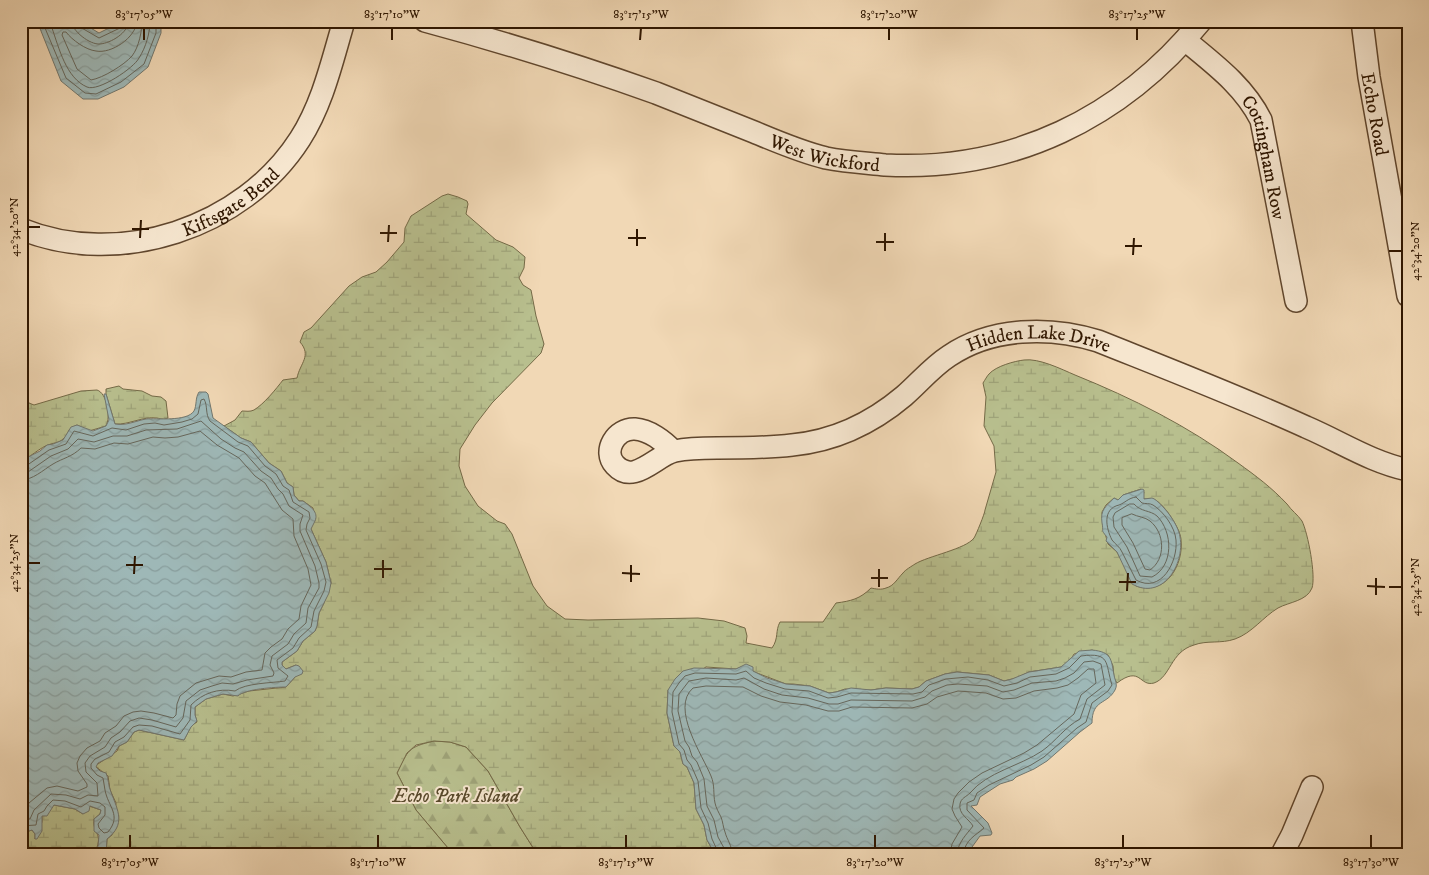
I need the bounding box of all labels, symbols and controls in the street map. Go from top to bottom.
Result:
text: 83°17'05"W [115,7,174,22]
text: 83°17'10"W [364,7,421,22]
text: 83°17'15"W [613,7,670,22]
text: 83°17'20"W [860,7,919,22]
text: 83°17'25"W [1109,7,1166,22]
street label: Echo Road [1355,71,1393,158]
street label: Cottingham Row [1236,91,1290,222]
street label: West Wickford [765,129,881,177]
street label: Kiftsgate Bend [179,163,285,242]
text: 42°34'20"N [7,197,22,257]
text: 42°34'20"N [1408,221,1423,281]
street label: Hidden Lake Drive [963,321,1114,358]
text: 42°34'25"N [7,534,22,592]
text: 42°34'25"N [1408,558,1423,616]
park label: Echo Park Island [392,785,522,808]
text: 83°17'05"W [101,855,160,870]
text: 83°17'10"W [350,855,407,870]
text: 83°17'15"W [598,855,655,870]
text: 83°17'20"W [846,855,905,870]
text: 83°17'25"W [1095,855,1152,870]
text: 83°17'30"W [1343,855,1400,870]

